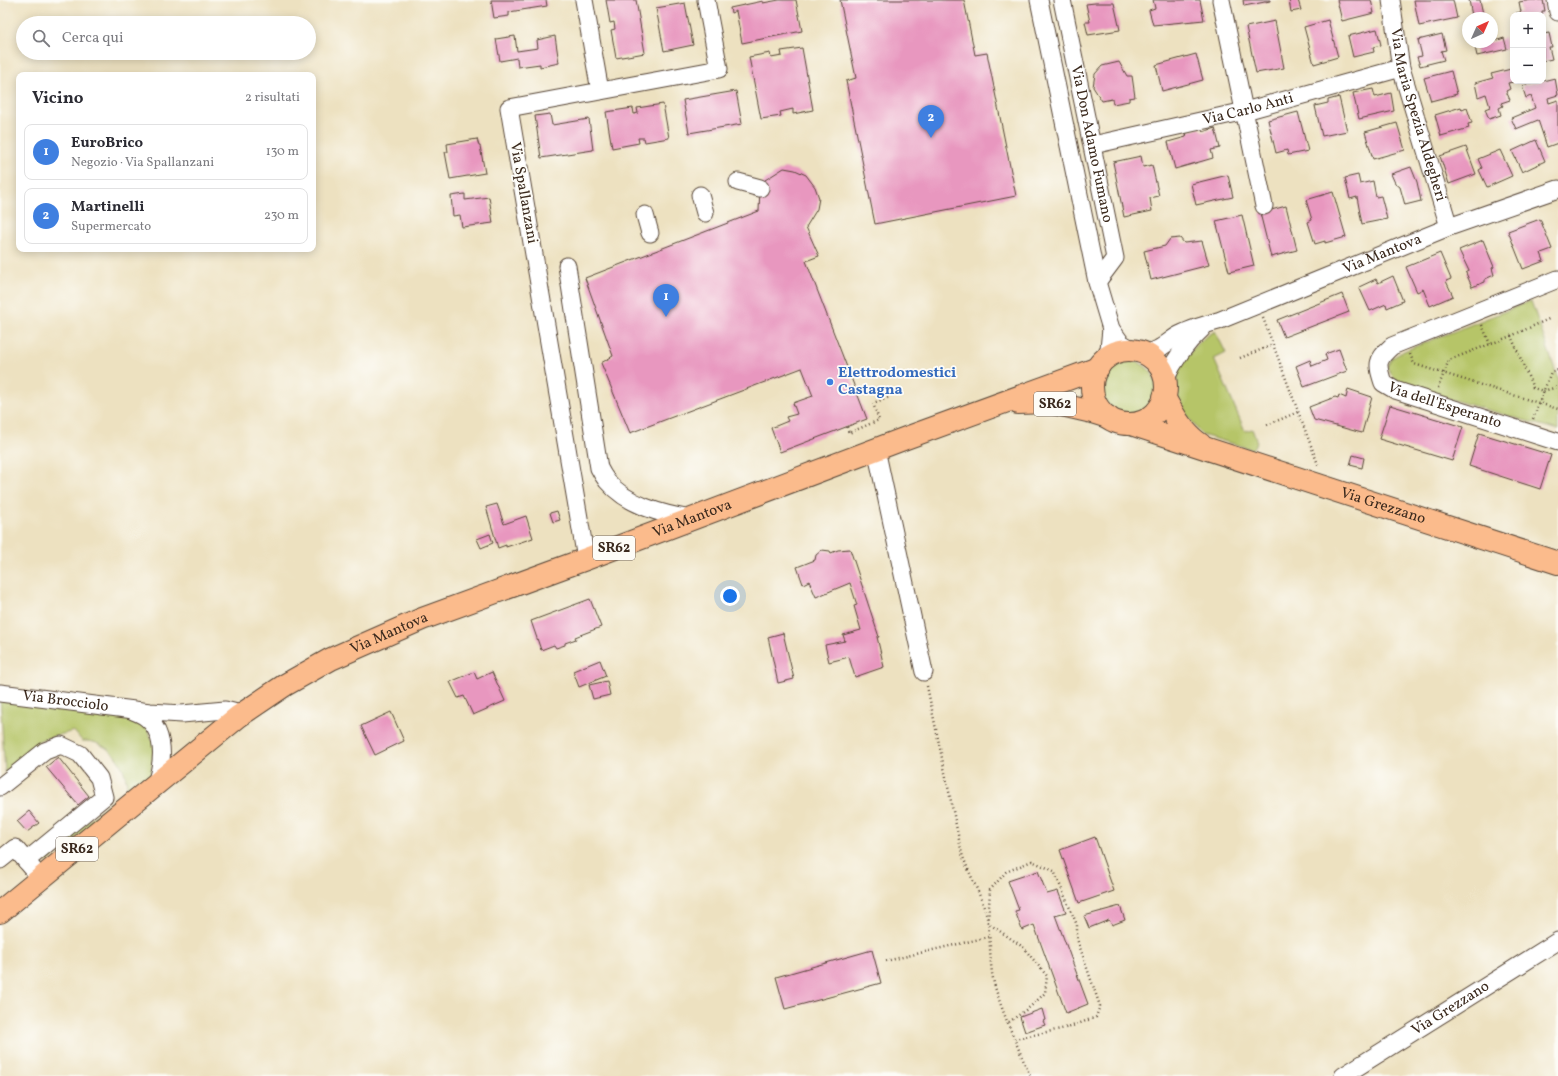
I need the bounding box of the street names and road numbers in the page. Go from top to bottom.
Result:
street label: Via Maria Spezia Aldegheri [1385,27,1451,204]
street label: Via Don Adamo Fumano [1065,63,1118,225]
street label: Via Carlo Anti [1201,88,1296,131]
street label: Via Spallanzani [504,141,542,245]
street label: Via Mantova [1340,229,1425,280]
street label: Via dell'Esperanto [1383,377,1504,434]
road number: SR62 [1034,392,1076,416]
street label: Via Grezzano [1338,482,1428,530]
street label: Via Mantova [650,494,735,543]
road number: SR62 [593,536,635,560]
street label: Via Mantova [347,607,431,660]
street label: Via Brocciolo [21,685,110,717]
road number: SR62 [56,837,98,861]
street label: Via Grezzano [1408,976,1494,1041]

